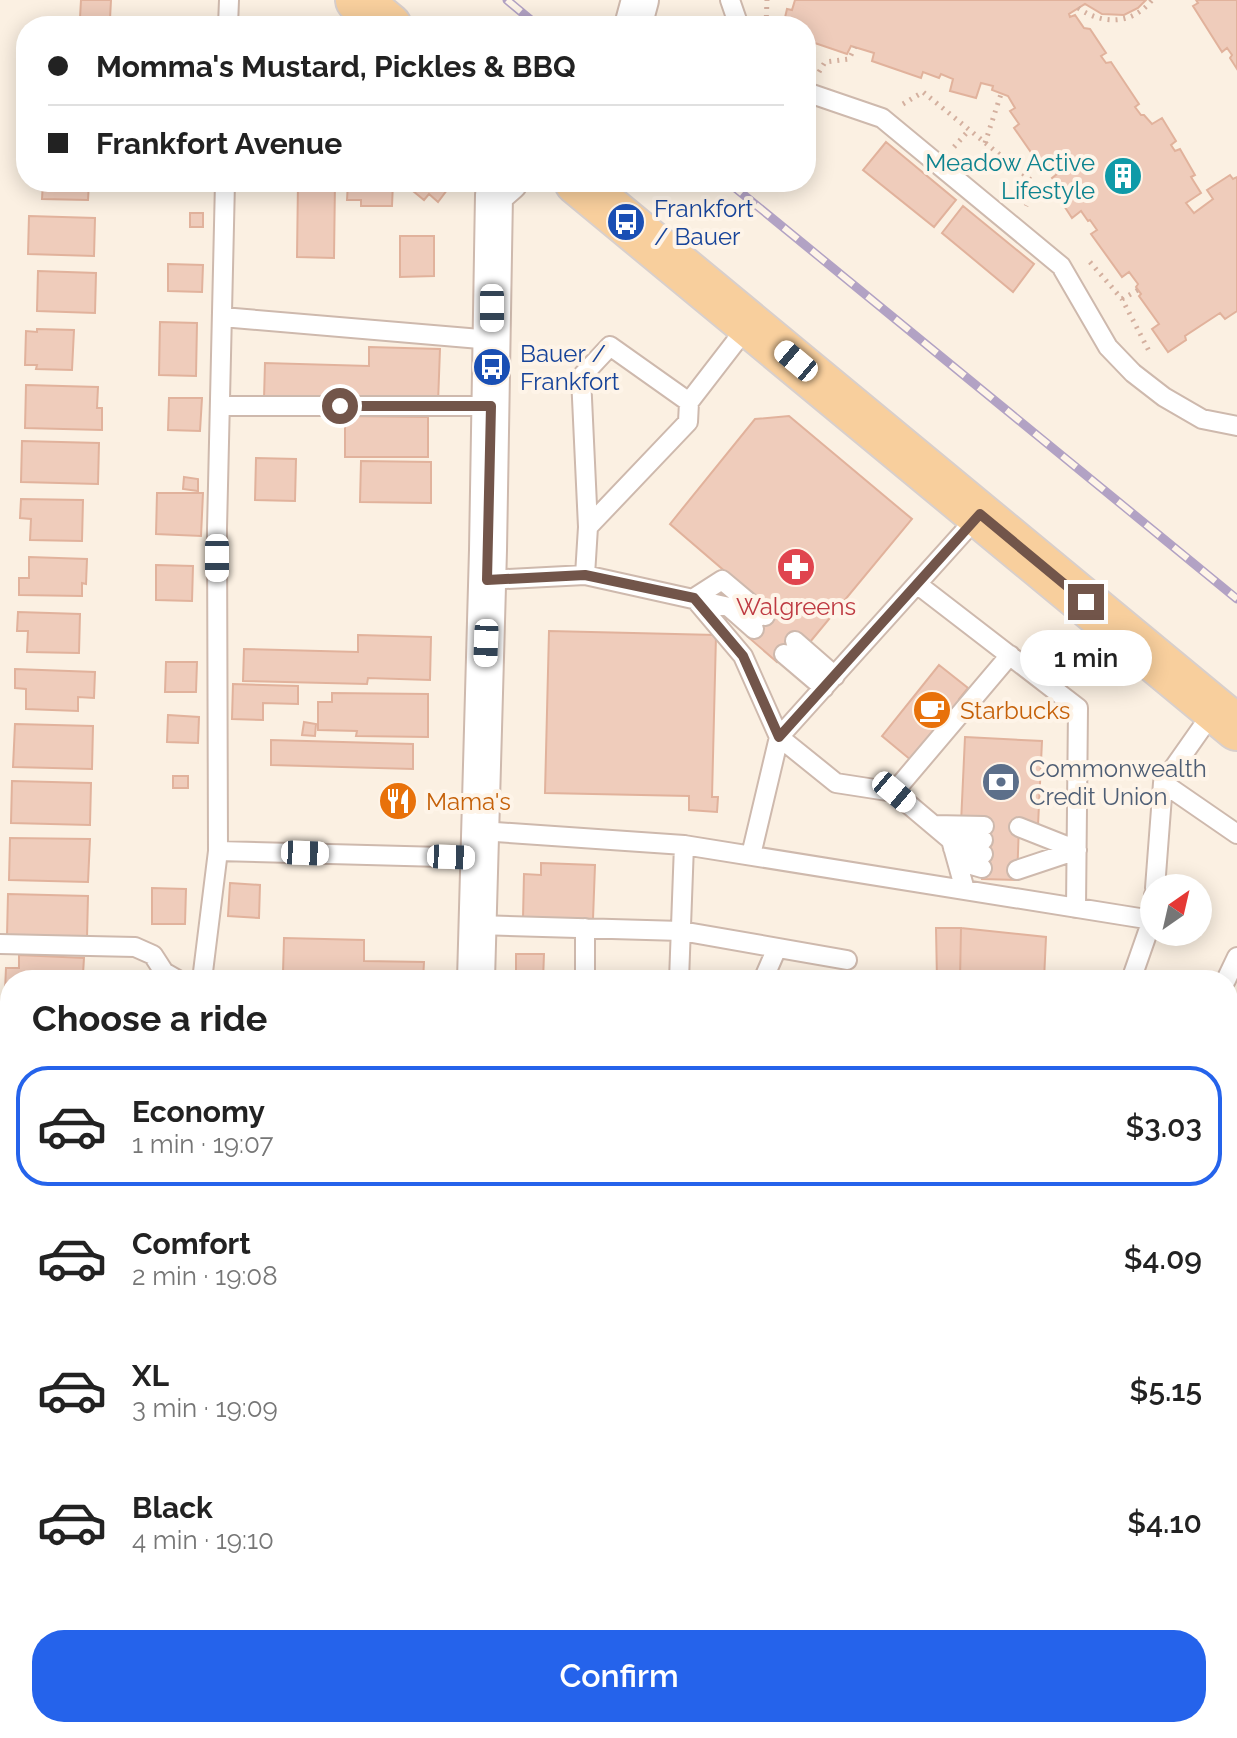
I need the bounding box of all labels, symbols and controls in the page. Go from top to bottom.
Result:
text: Momma's Mustard, Pickles & BBQ [96,49,576,84]
text: Frankfort Avenue [96,126,342,161]
place label: Meadow Active Lifestyle [925,148,1095,205]
building icon: Meadow Active Lifestyle [1102,155,1144,197]
place label: Frankfort / Bauer [654,194,754,251]
bus stop icon: Frankfort / Bauer [605,201,647,243]
car [480,284,504,332]
car [770,336,822,386]
place label: Bauer / Frankfort [520,339,620,396]
bus stop icon: Bauer / Frankfort [471,346,513,388]
route start [322,388,358,424]
car [205,534,229,582]
pharmacy icon: Walgreens [775,546,817,588]
route end [1068,584,1104,620]
place label: Walgreens [736,592,856,621]
car [473,619,499,667]
callout: 1 min [1020,630,1152,686]
text: 1 min [1054,643,1118,673]
cafe icon: Starbucks [911,689,953,731]
place label: Starbucks [960,696,1070,725]
place label: Commonwealth Credit Union [1029,754,1207,811]
bank icon: Commonwealth Credit Union [980,761,1022,803]
car [868,767,920,817]
restaurant icon: Mama's [377,780,419,822]
place label: Mama's [426,787,511,816]
car [281,840,329,866]
car [427,844,475,870]
north arrow [1140,874,1212,946]
map controls [1140,874,1212,946]
text: Choose a ride [32,997,267,1039]
icon: car [36,1090,108,1162]
text: Economy [132,1094,265,1129]
text: $3.03 [1125,1109,1202,1144]
text: 1 min · 19:07 [132,1129,274,1159]
icon: car [36,1222,108,1294]
text: Comfort [132,1226,251,1261]
text: $4.09 [1124,1241,1202,1276]
text: 2 min · 19:08 [132,1261,278,1291]
icon: car [36,1354,108,1426]
text: XL [132,1358,169,1393]
text: $5.15 [1130,1373,1202,1408]
text: 3 min · 19:09 [132,1393,278,1423]
icon: car [36,1486,108,1558]
text: Black [132,1490,213,1525]
text: $4.10 [1127,1505,1202,1540]
text: 4 min · 19:10 [132,1525,274,1555]
button: Confirm [32,1630,1206,1722]

